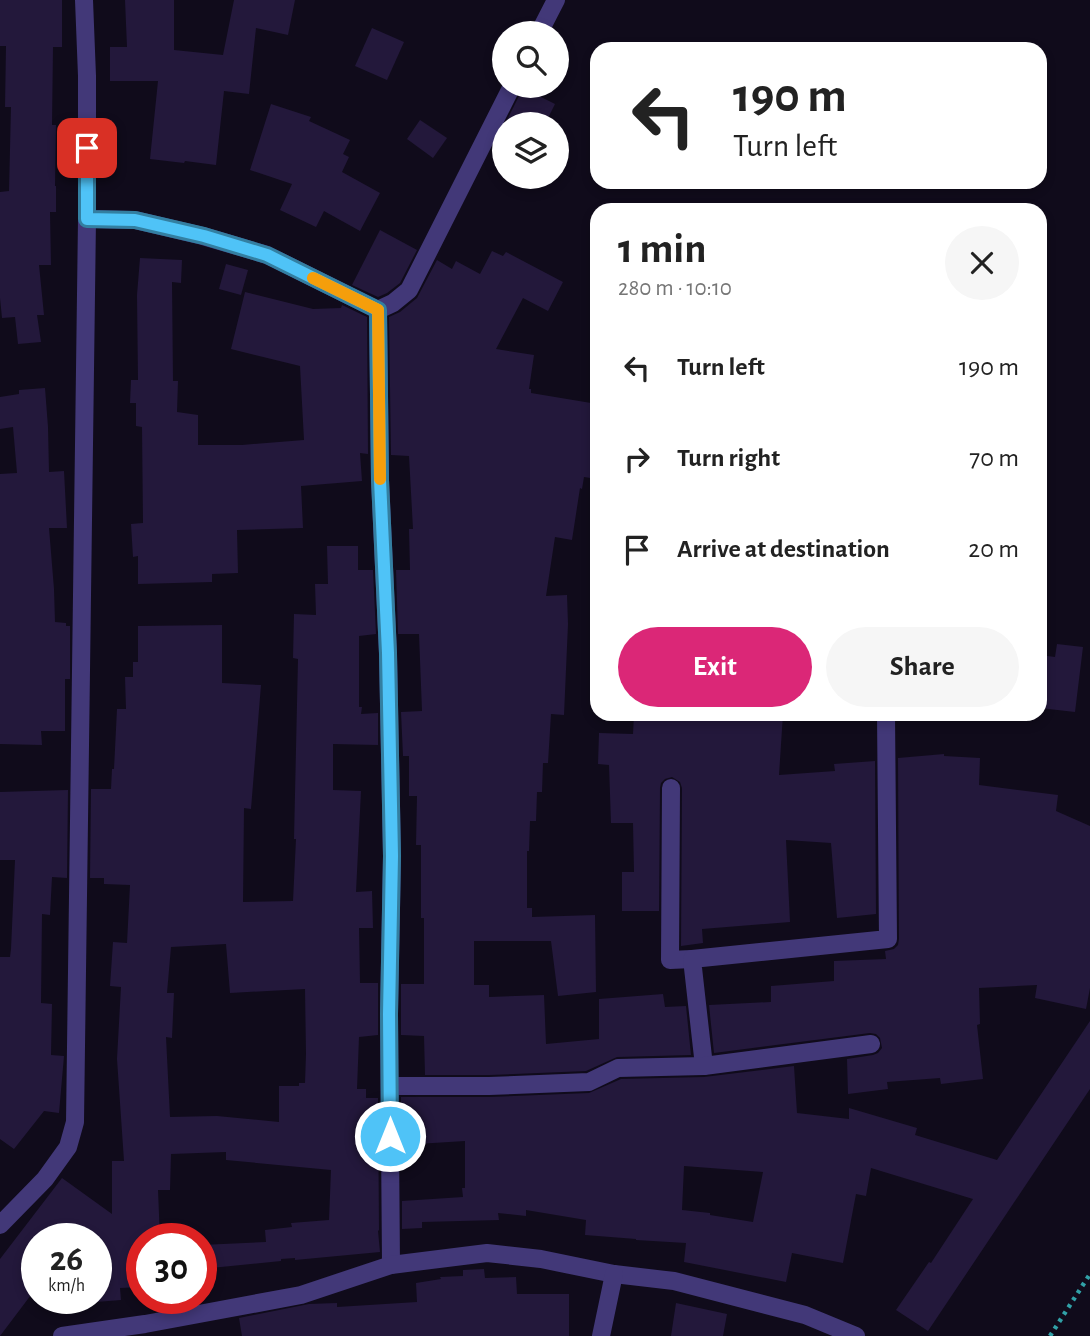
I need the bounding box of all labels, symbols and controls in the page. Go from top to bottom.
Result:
map controls [492,21,569,189]
button: search [492,21,569,98]
icon: left [618,70,709,161]
text: 190 m [733,72,847,121]
button: layers [492,112,569,189]
pin [57,118,117,178]
icon: arrive [68,129,106,167]
text: Turn left [733,130,837,162]
button: close [945,226,1019,300]
text: 1 min [618,228,707,270]
text: 280 m · 10:10 [618,277,732,300]
icon: left [618,349,656,387]
text: Turn left [677,354,765,380]
text: 190 m [959,354,1019,380]
icon: right [618,440,656,478]
text: Turn right [677,445,780,471]
text: 70 m [969,445,1019,471]
icon: arrive [618,531,656,569]
text: Arrive at destination [677,536,890,562]
text: 20 m [968,536,1019,562]
button: Exit [618,627,812,707]
button: Share [826,627,1019,707]
position arrow [353,1099,427,1173]
speed limit sign: 30 [126,1223,217,1314]
text: 26 [50,1242,83,1277]
text: km/h [48,1277,85,1295]

